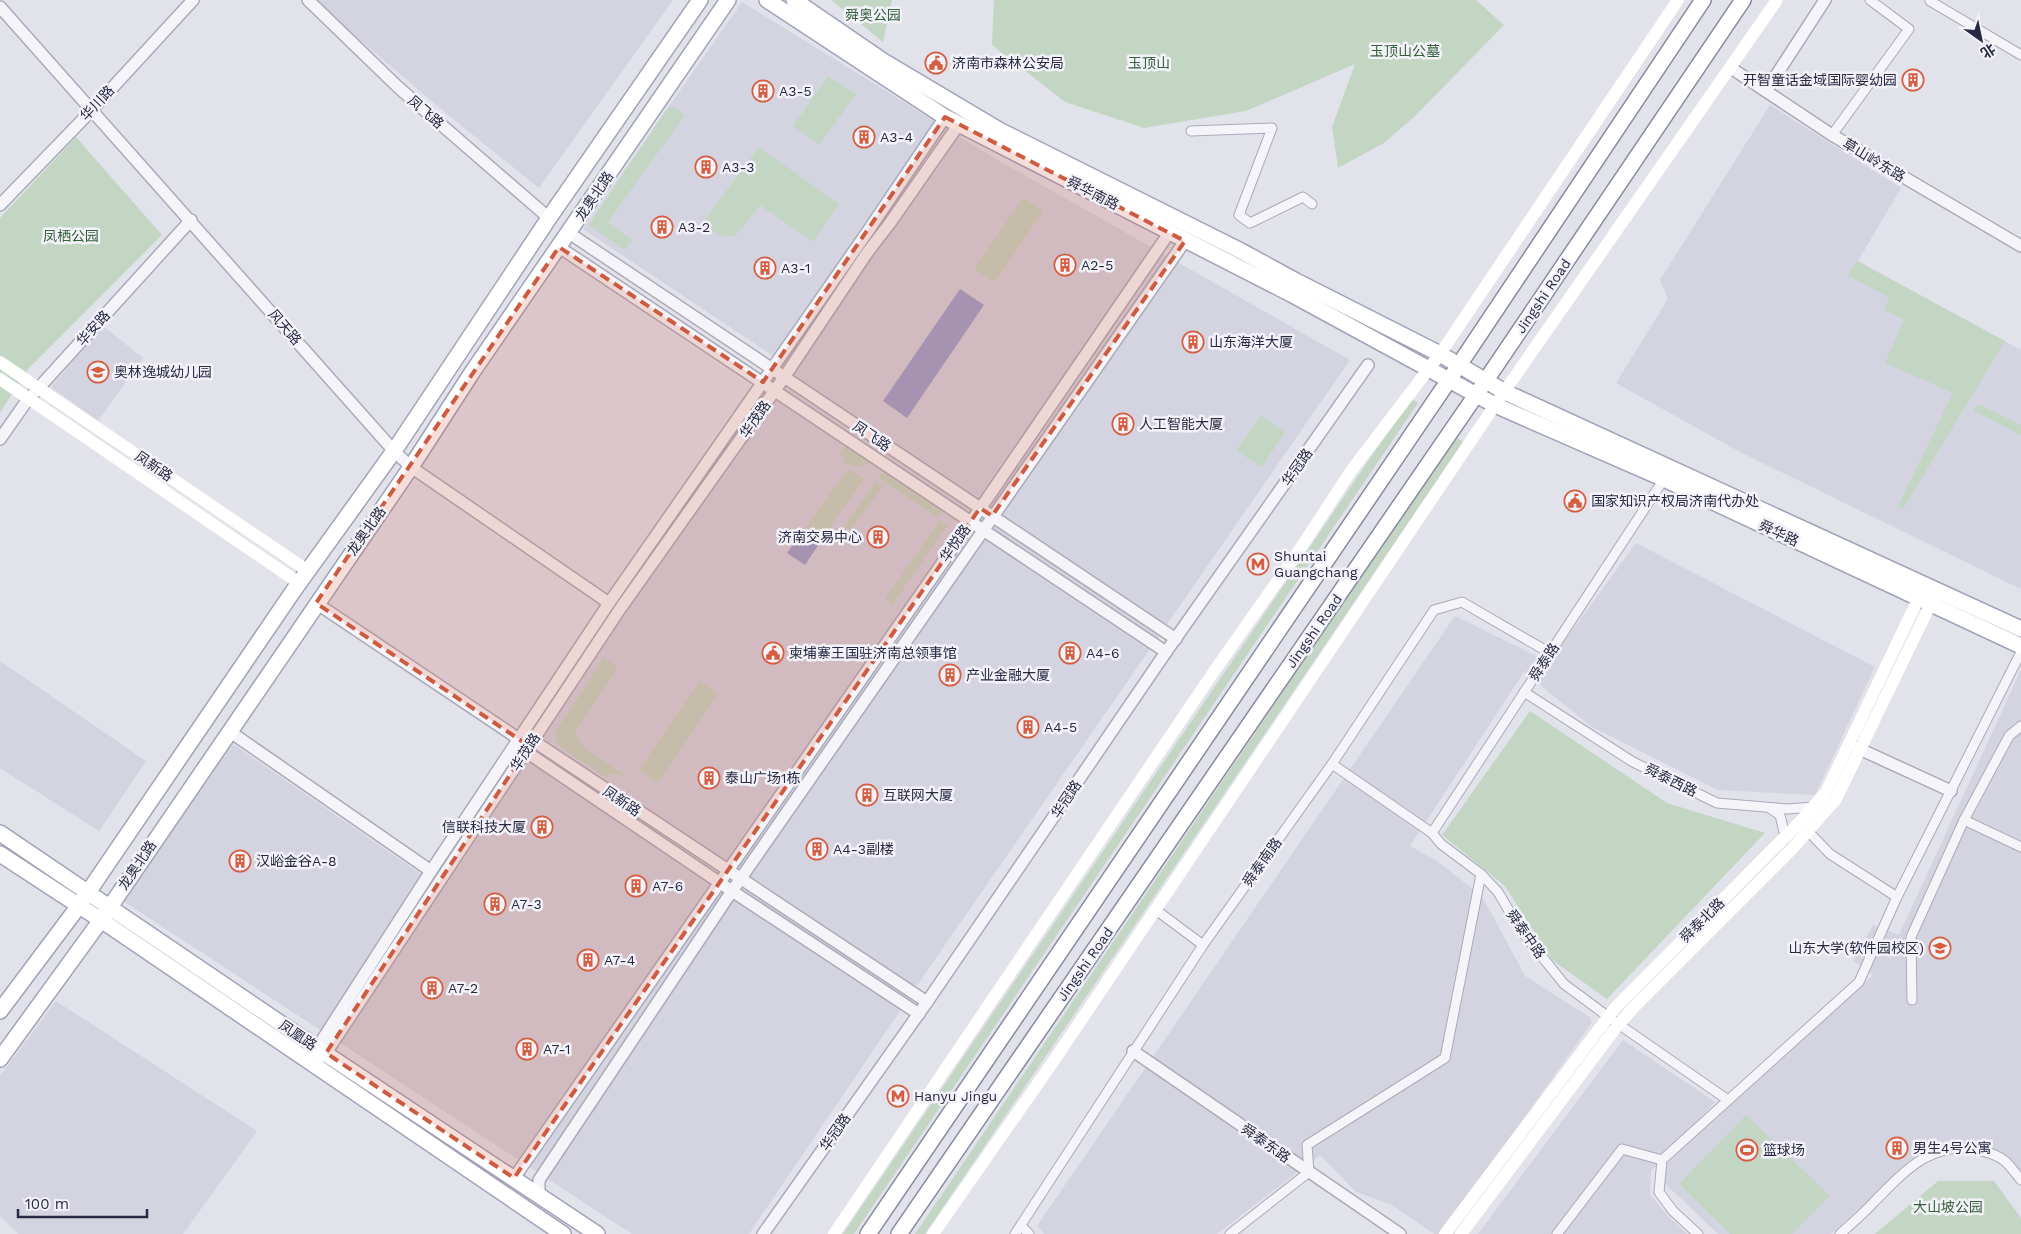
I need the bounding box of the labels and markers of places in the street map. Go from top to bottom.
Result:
public building icon: 济南市森林公安局 [924,51,948,75]
place label: 济南市森林公安局 [952,55,1064,71]
building icon: 开智童话金域国际婴幼园 [1901,68,1925,92]
place label: 开智童话金域国际婴幼园 [1743,72,1897,88]
building icon: A3-5 [751,79,775,103]
place label: A3-5 [779,83,812,99]
building icon: A3-4 [852,125,876,149]
place label: A3-4 [880,129,913,145]
building icon: A3-3 [694,155,718,179]
place label: A3-3 [722,159,755,175]
building icon: A3-2 [650,215,674,239]
place label: A3-2 [678,219,710,235]
building icon: A2-5 [1053,253,1077,277]
building icon: A3-1 [753,256,777,280]
place label: A2-5 [1081,257,1113,273]
place label: A3-1 [781,260,810,276]
building icon: 山东海洋大厦 [1181,330,1205,354]
place label: 山东海洋大厦 [1209,334,1293,350]
school or university icon: 奥林逸城幼儿园 [86,360,110,384]
place label: 奥林逸城幼儿园 [114,364,212,380]
building icon: 人工智能大厦 [1111,412,1135,436]
place label: 人工智能大厦 [1139,416,1223,432]
public building icon: 国家知识产权局济南代办处 [1563,489,1587,513]
place label: 国家知识产权局济南代办处 [1591,493,1759,509]
building icon: 济南交易中心 [866,525,890,549]
place label: 济南交易中心 [778,529,862,545]
place label: Shuntai Guangchang [1274,548,1358,580]
metro station icon: Shuntai Guangchang [1246,552,1270,576]
public building icon: 柬埔寨王国驻济南总领事馆 [761,641,785,665]
building icon: A4-6 [1058,641,1082,665]
place label: 柬埔寨王国驻济南总领事馆 [789,645,957,661]
place label: A4-6 [1086,645,1119,661]
building icon: 产业金融大厦 [938,663,962,687]
place label: 产业金融大厦 [966,667,1050,683]
building icon: A4-5 [1016,715,1040,739]
place label: A4-5 [1044,719,1077,735]
building icon: 泰山广场1栋 [697,766,721,790]
place label: 泰山广场1栋 [725,770,800,786]
building icon: 互联网大厦 [855,783,879,807]
place label: 互联网大厦 [883,787,953,803]
building icon: 信联科技大厦 [530,815,554,839]
place label: 信联科技大厦 [442,819,526,835]
building icon: A4-3副楼 [805,837,829,861]
place label: A4-3副楼 [833,841,894,857]
building icon: 汉峪金谷A-8 [228,849,252,873]
place label: 汉峪金谷A-8 [256,853,337,869]
building icon: A7-6 [624,874,648,898]
place label: A7-6 [652,878,683,894]
building icon: A7-3 [483,892,507,916]
place label: A7-3 [511,896,542,912]
school or university icon: 山东大学(软件园校区) [1928,936,1952,960]
place label: 山东大学(软件园校区) [1788,940,1924,956]
building icon: A7-4 [576,948,600,972]
place label: A7-4 [604,952,635,968]
building icon: A7-2 [420,976,444,1000]
place label: A7-2 [448,980,478,996]
building icon: A7-1 [515,1037,539,1061]
place label: A7-1 [543,1041,571,1057]
metro station icon: Hanyu Jingu [886,1084,910,1108]
place label: Hanyu Jingu [914,1088,997,1104]
building icon: 男生4号公寓 [1885,1136,1909,1160]
sports icon: 篮球场 [1735,1138,1759,1162]
place label: 男生4号公寓 [1913,1140,1992,1156]
place label: 篮球场 [1763,1142,1805,1158]

